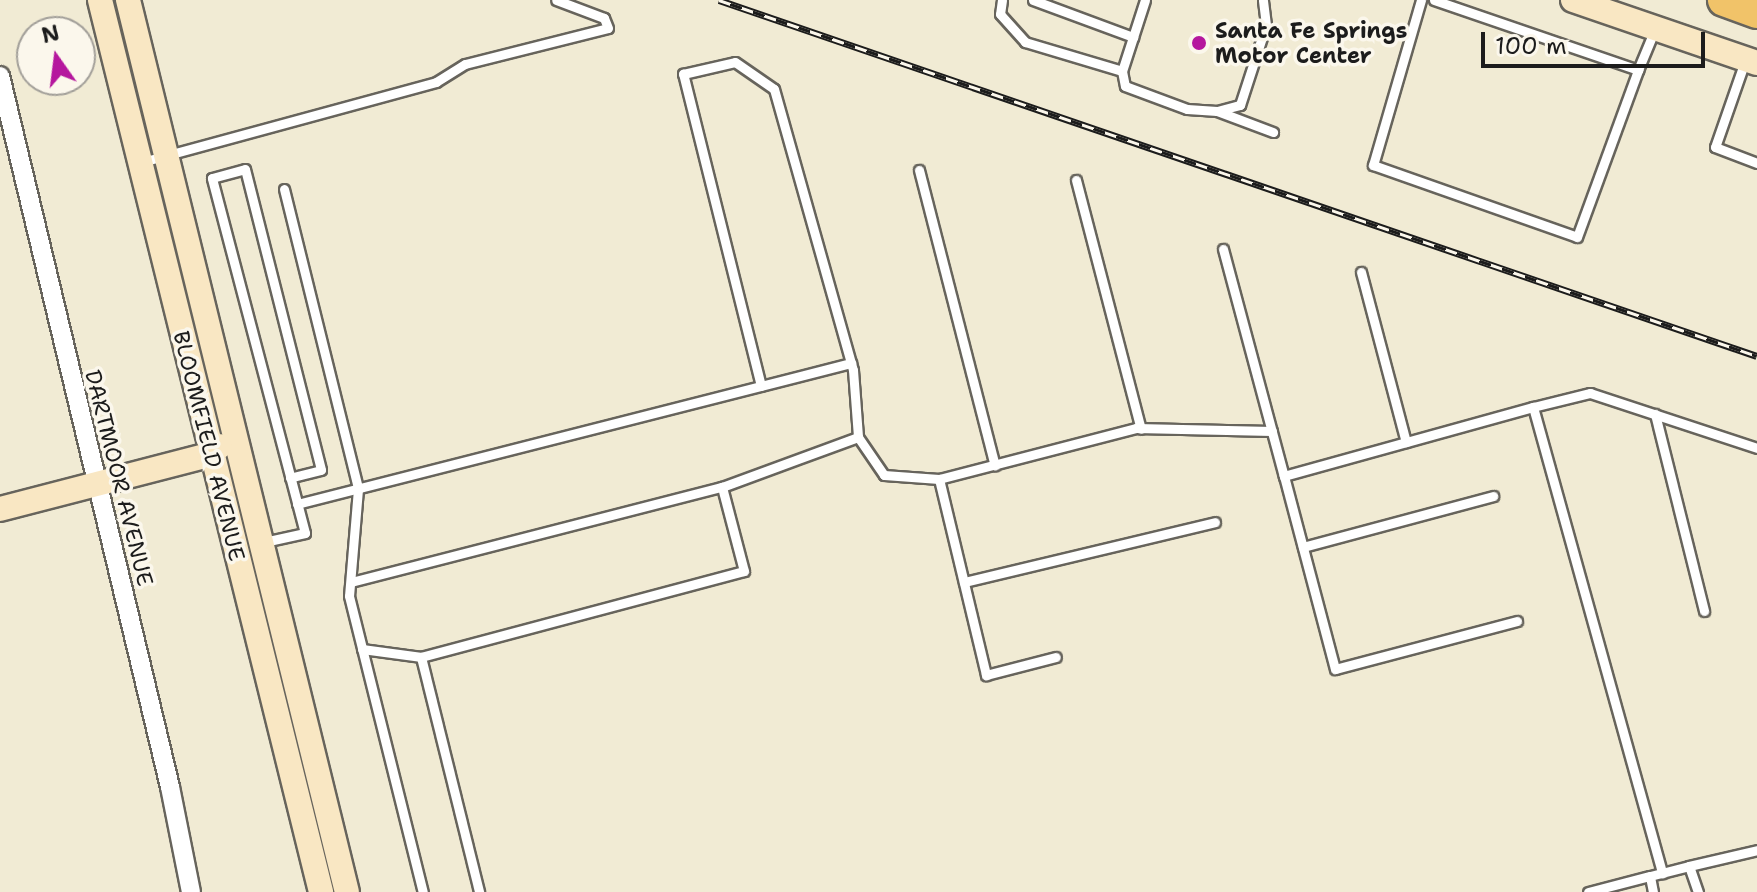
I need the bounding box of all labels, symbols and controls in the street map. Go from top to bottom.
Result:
north arrow [16,16,96,96]
scale bar [1485,16,1709,66]
place label: Santa Fe Springs Motor Center [1215,17,1407,68]
text: N [39,18,63,50]
text: 100 m [1495,30,1567,62]
marker: Santa Fe Springs Motor Center [1190,34,1208,52]
street label: BLOOMFIELD AVENUE [168,328,250,564]
street label: DARTMOOR AVENUE [79,367,159,589]

